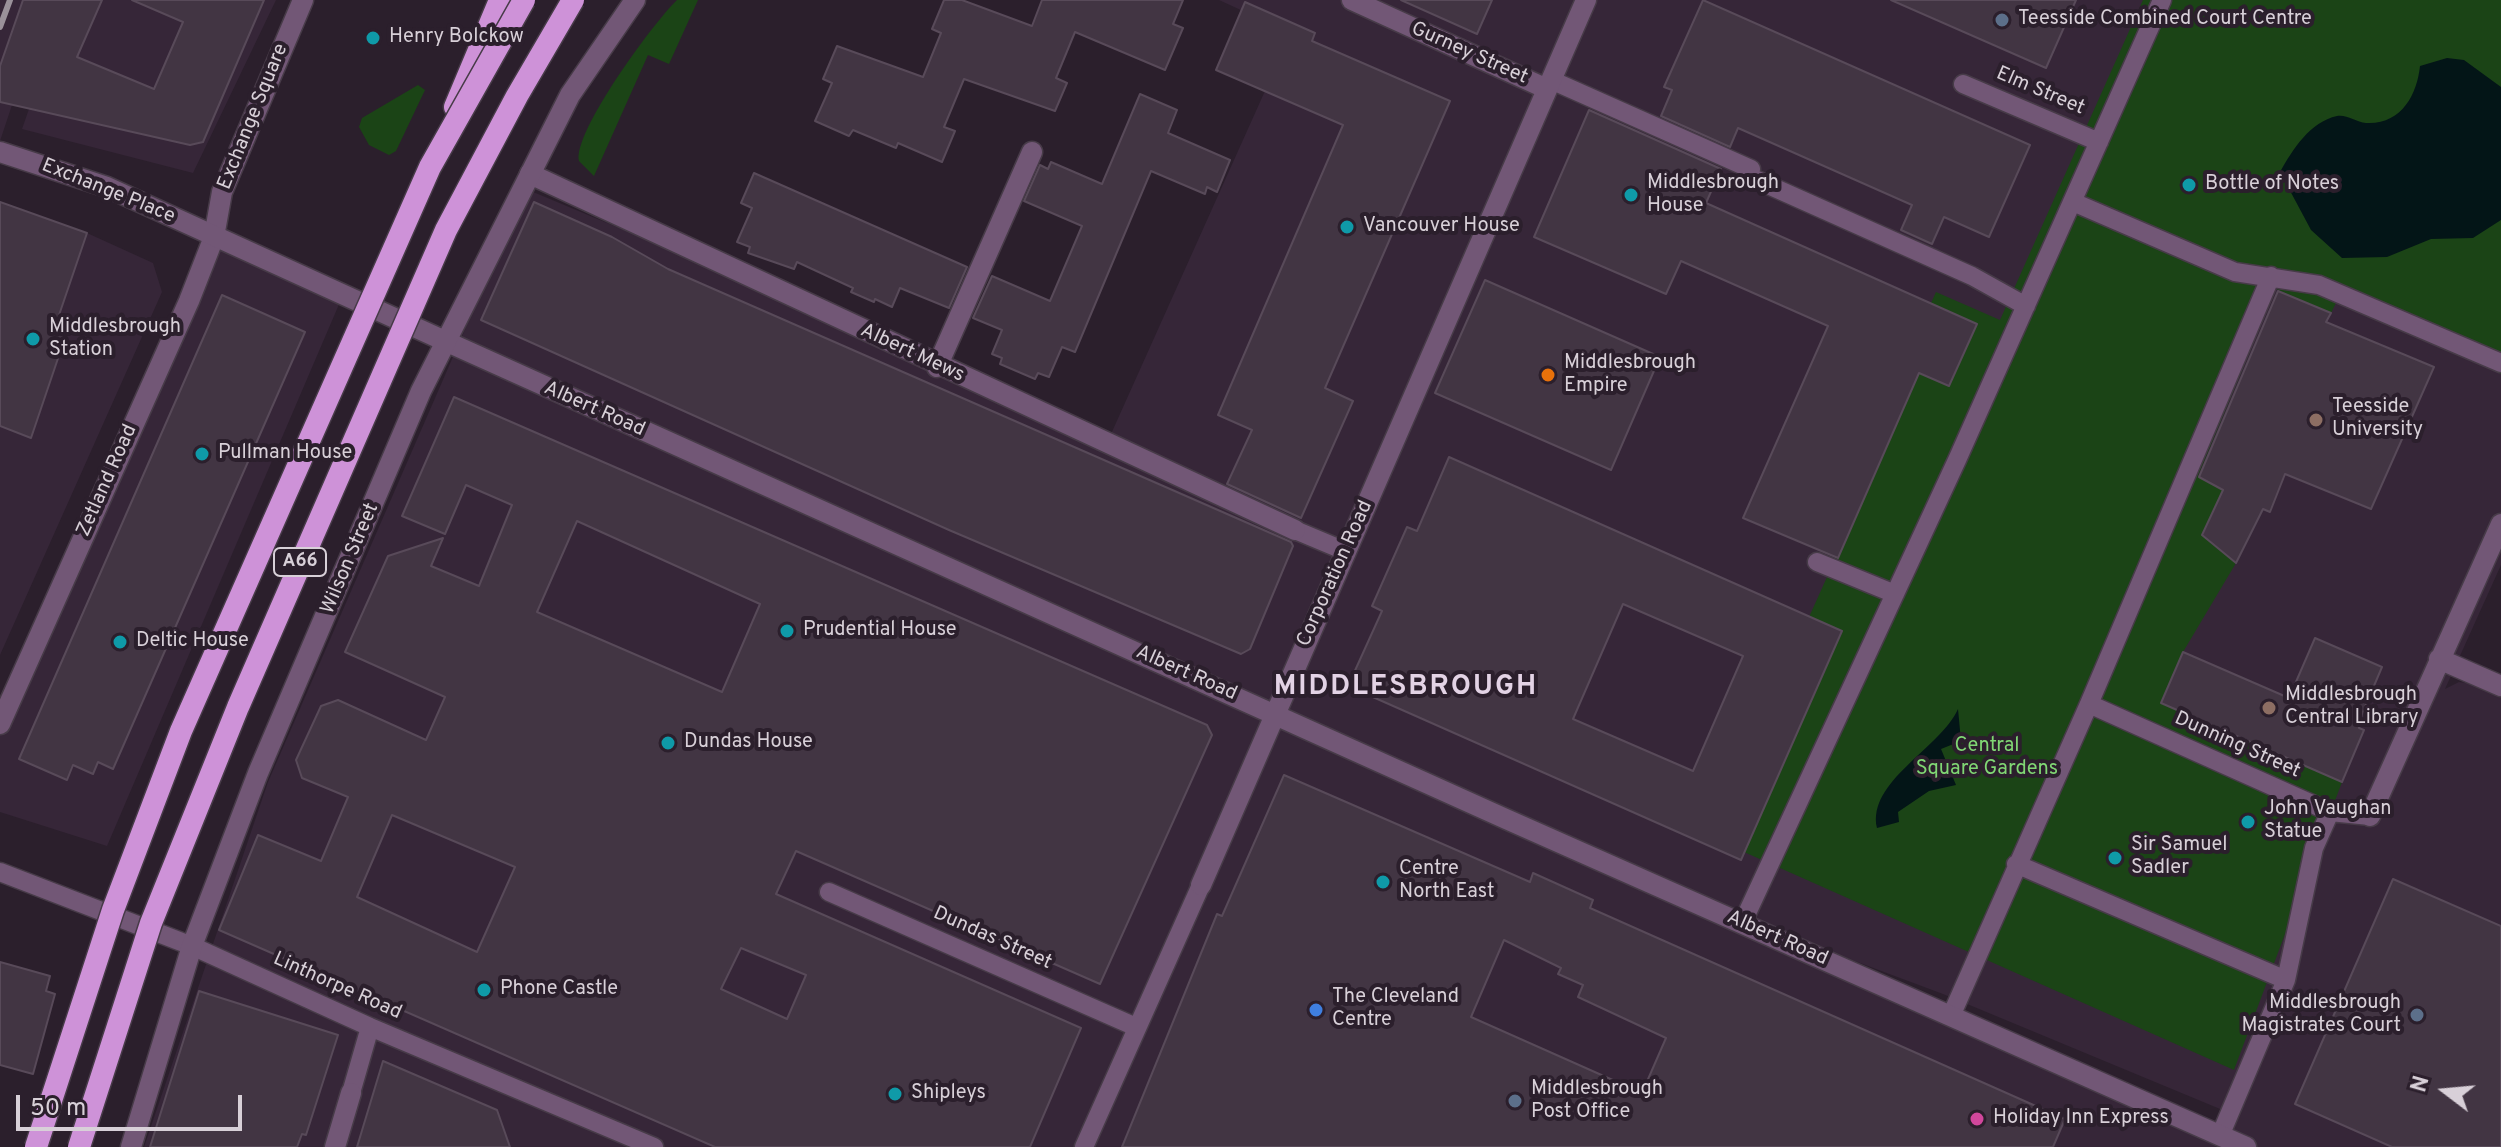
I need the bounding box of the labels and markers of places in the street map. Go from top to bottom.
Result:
place label: Teesside Combined Court Centre [2018,8,2312,32]
marker: Teesside Combined Court Centre [1993,11,2011,29]
place label: Henry Bolckow [389,26,524,50]
marker: Henry Bolckow [364,29,382,47]
place label: Middlesbrough House [1647,172,1779,219]
place label: Bottle of Notes [2205,173,2339,197]
marker: Bottle of Notes [2180,176,2198,194]
marker: Middlesbrough House [1622,186,1640,204]
place label: Vancouver House [1363,215,1520,239]
marker: Vancouver House [1338,218,1356,236]
place label: Middlesbrough Station [49,316,181,363]
marker: Middlesbrough Station [24,330,42,348]
place label: Middlesbrough Empire [1564,352,1696,399]
marker: Middlesbrough Empire [1539,366,1557,384]
place label: Teesside University [2332,396,2423,443]
marker: Teesside University [2307,411,2325,429]
place label: Pullman House [218,442,352,466]
marker: Pullman House [193,445,211,463]
place label: Prudential House [803,619,957,643]
marker: Prudential House [778,622,796,640]
place label: Deltic House [136,630,249,654]
marker: Deltic House [111,633,129,651]
place label: Middlesbrough Central Library [2285,684,2419,731]
marker: Middlesbrough Central Library [2260,699,2278,717]
place label: Dundas House [684,731,813,755]
marker: Dundas House [659,734,677,752]
place label: John Vaughan Statue [2264,798,2392,845]
marker: John Vaughan Statue [2239,813,2257,831]
place label: Sir Samuel Sadler [2131,834,2227,881]
marker: Sir Samuel Sadler [2106,849,2124,867]
place label: Centre North East [1399,858,1495,905]
marker: Centre North East [1374,873,1392,891]
place label: Phone Castle [500,978,618,1002]
marker: Phone Castle [475,981,493,999]
place label: The Cleveland Centre [1332,986,1459,1033]
place label: Middlesbrough Magistrates Court [2242,992,2401,1039]
marker: The Cleveland Centre [1307,1001,1325,1019]
marker: Middlesbrough Magistrates Court [2408,1006,2426,1024]
place label: Middlesbrough Post Office [1531,1078,1663,1125]
place label: Shipleys [911,1082,986,1106]
marker: Shipleys [886,1085,904,1103]
marker: Middlesbrough Post Office [1506,1092,1524,1110]
place label: Holiday Inn Express [1993,1107,2169,1131]
marker: Holiday Inn Express [1968,1110,1986,1128]

